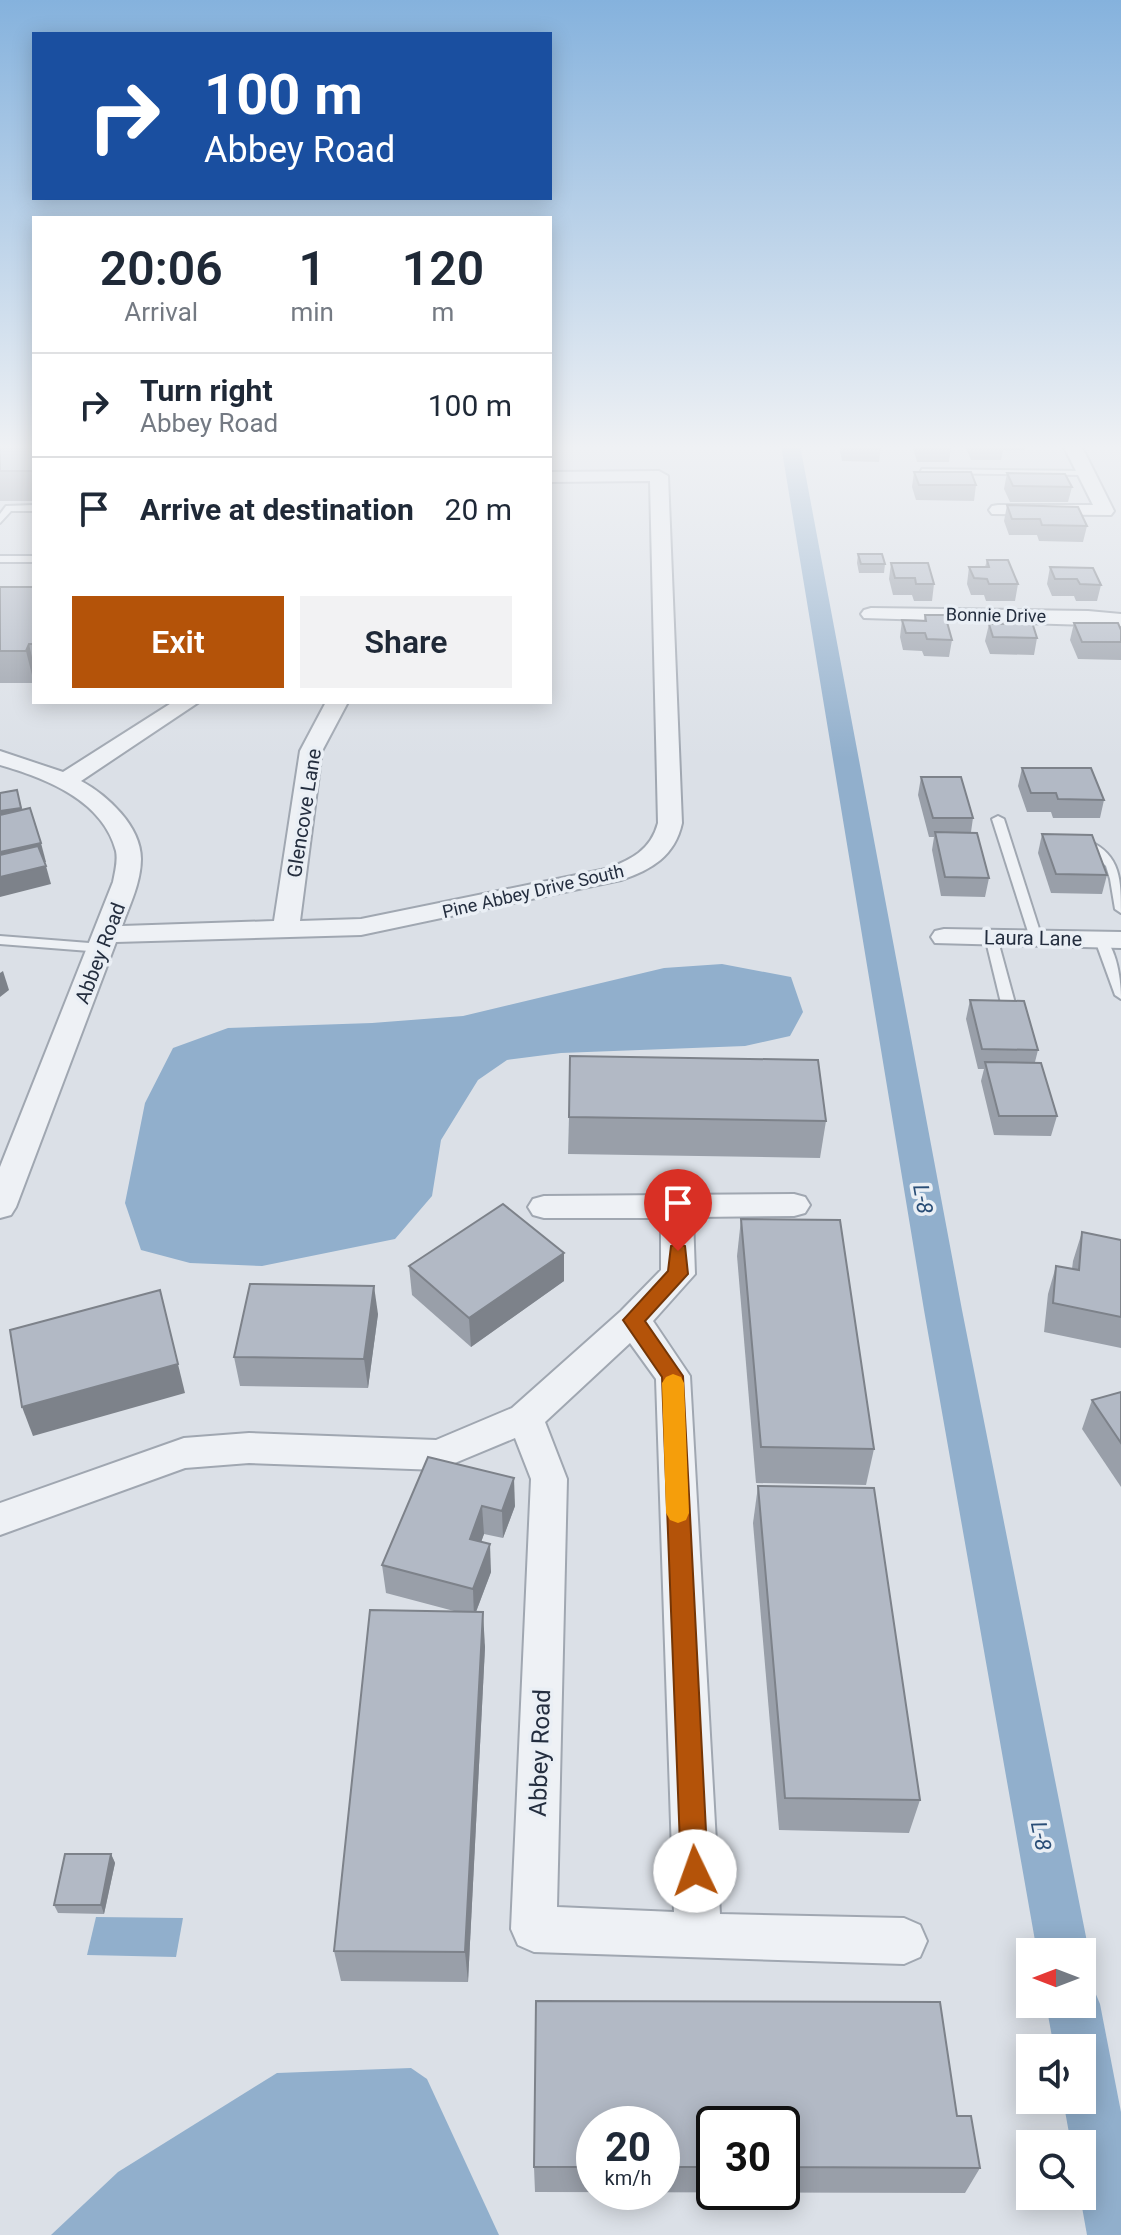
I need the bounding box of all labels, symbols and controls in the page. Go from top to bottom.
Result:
text: 100 m [204,62,363,128]
icon: right [72,64,176,168]
text: Abbey Road [204,129,395,171]
text: 20:06 [100,240,223,297]
text: 1 [299,240,326,297]
text: 120 [402,240,484,297]
text: Arrival [124,297,198,327]
text: min [290,297,334,327]
text: m [432,297,454,327]
text: Turn right [140,373,273,408]
icon: right [72,383,116,427]
text: 100 m [428,388,512,423]
text: Abbey Road [140,408,278,438]
icon: arrive [72,487,116,531]
text: Arrive at destination [140,492,414,527]
text: 20 m [445,492,512,527]
button: Exit [72,596,284,688]
button: Share [300,596,512,688]
street label: Bonnie Drive [946,604,1046,626]
street label: Glencove Lane [282,747,326,879]
street label: Pine Abbey Drive South [440,860,626,922]
street label: Abbey Road [70,899,130,1007]
street label: Laura Lane [984,925,1082,951]
pin [644,1169,712,1251]
icon: arrive [656,1181,700,1225]
water label: L-8 [908,1182,938,1216]
street label: Abbey Road [524,1689,556,1817]
water label: L-8 [1026,1819,1056,1853]
position arrow [653,1829,737,1913]
north arrow [1016,1938,1096,2018]
map controls [1016,1938,1096,2210]
button: sound [1016,2034,1096,2114]
speed limit sign: 30 [696,2106,800,2210]
text: 20 [605,2124,651,2171]
button: search [1016,2130,1096,2210]
text: km/h [605,2166,651,2190]

